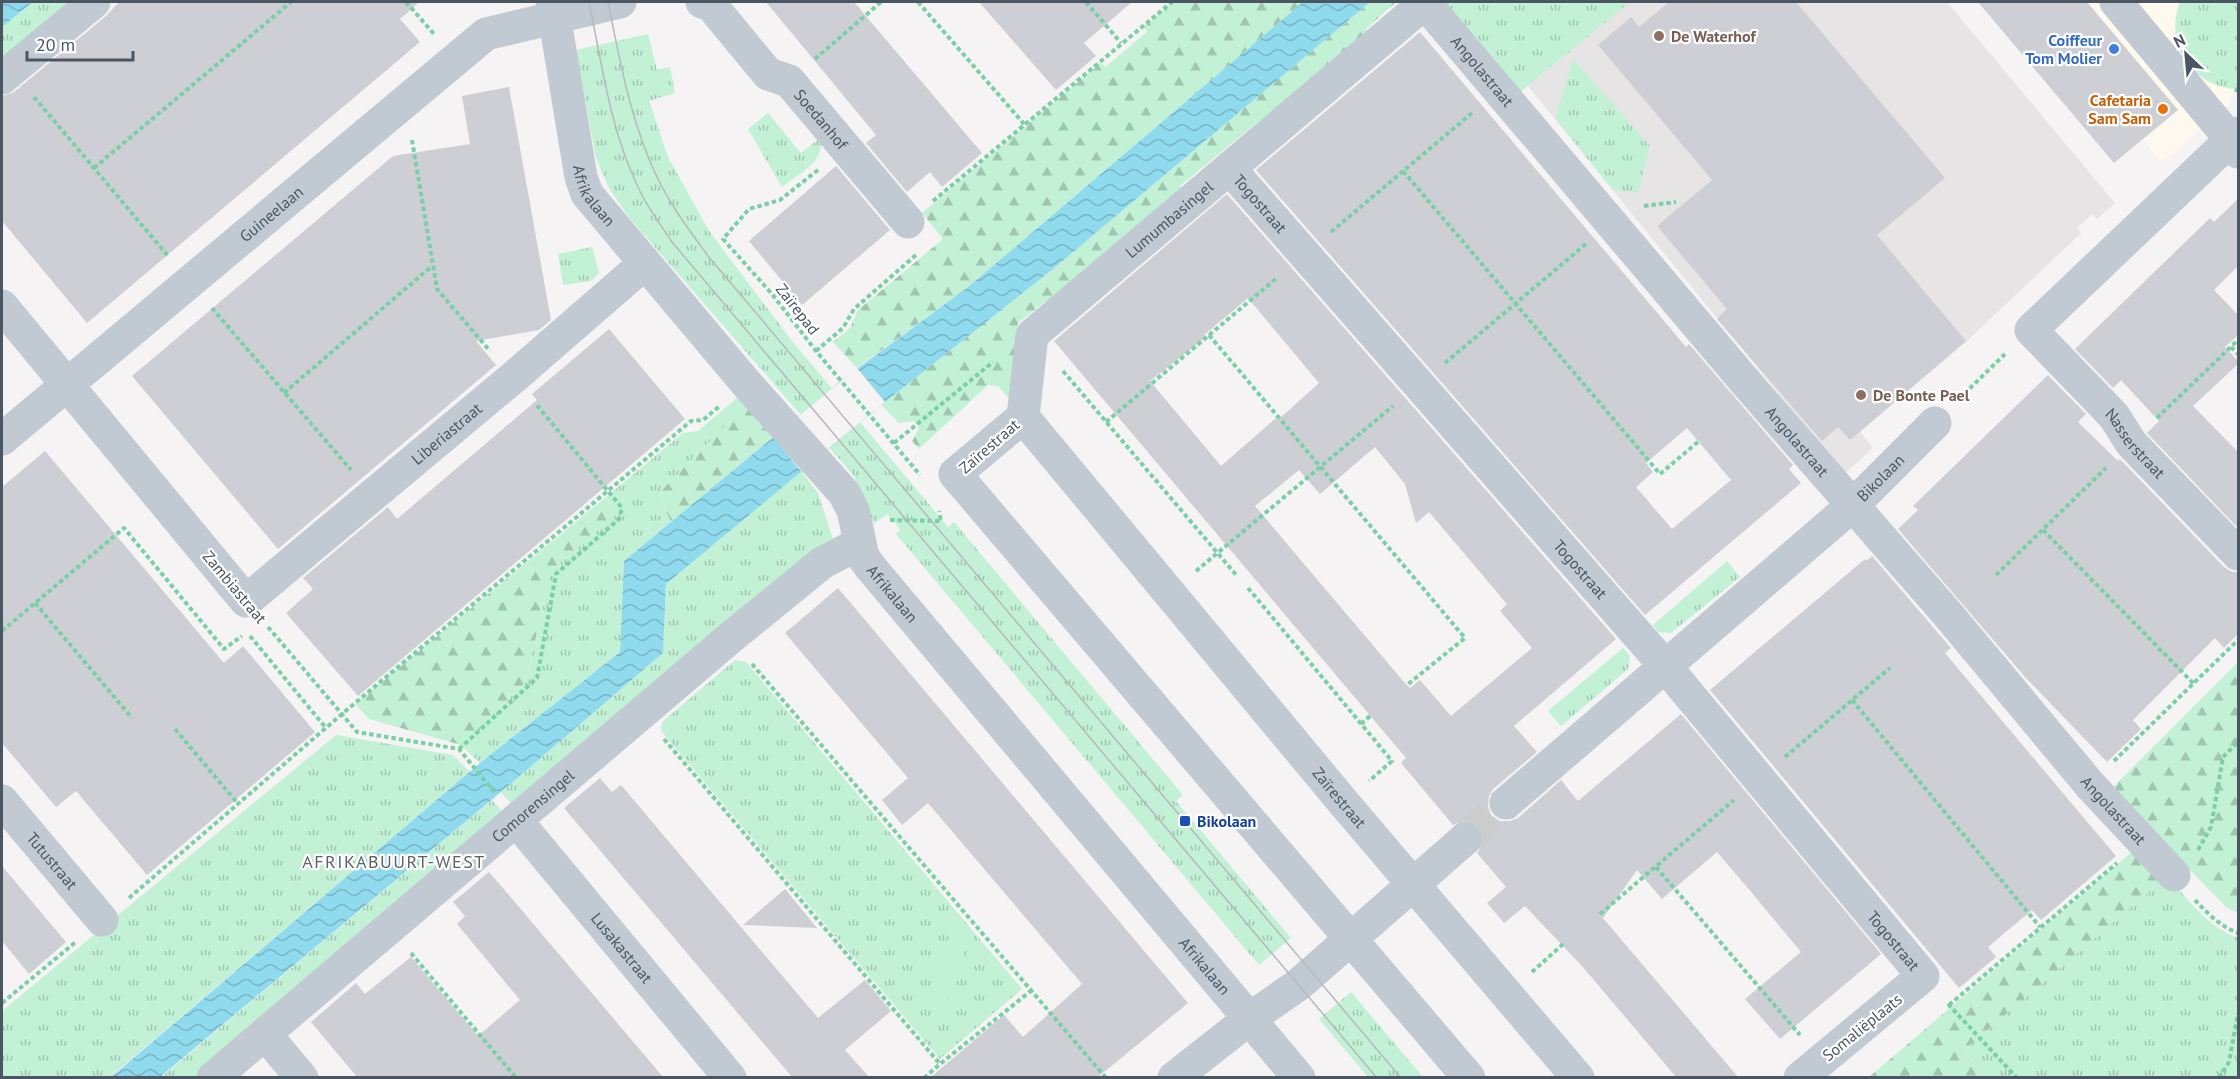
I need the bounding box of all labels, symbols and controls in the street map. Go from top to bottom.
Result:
scale bar [27,24,134,62]
north arrow [2156,24,2216,84]
place label: De Waterhof [1671,26,1756,46]
marker: De Waterhof [1652,29,1666,43]
text: N [2170,29,2189,52]
place label: Coiffeur Tom Molier [2025,30,2102,68]
street label: Angolastraat [1447,31,1519,111]
text: 20 m [36,33,75,56]
marker: Coiffeur Tom Molier [2107,42,2121,56]
street label: Soedanhof [790,85,853,154]
place label: Cafetaria Sam Sam [2088,90,2151,128]
marker: Cafetaria Sam Sam [2156,102,2170,116]
street label: Afrikalaan [569,164,620,230]
street label: Togostraat [1229,170,1292,238]
street label: Lumumbasingel [1121,176,1217,262]
street label: Guineelaan [235,181,307,246]
street label: Zaïrepad [772,279,824,339]
place label: De Bonte Pael [1873,385,1970,405]
marker: De Bonte Pael [1854,388,1868,402]
street label: Liberiastraat [407,398,486,469]
street label: Angolastraat [1761,402,1834,481]
street label: Nasserstraat [2101,404,2170,483]
street label: Zaïrestraat [955,414,1024,478]
street label: Bikolaan [1852,450,1908,506]
street label: Togostraat [1549,536,1612,603]
street label: Zambiastraat [199,546,272,628]
street label: Afrikalaan [863,561,922,626]
street label: Zaïrestraat [1308,763,1371,832]
street label: Comorensingel [487,765,579,847]
street label: Angolastraat [2077,772,2151,849]
place label: Bikolaan [1197,811,1256,831]
marker: Bikolaan [1178,814,1192,828]
street label: Tutustraat [22,828,82,894]
district label: AFRIKABUURT-WEST [302,850,486,873]
street label: Togostraat [1863,907,1925,975]
street label: Lusakastraat [587,908,657,988]
street label: Afrikalaan [1175,933,1235,999]
street label: Somaliëplaats [1818,989,1906,1065]

